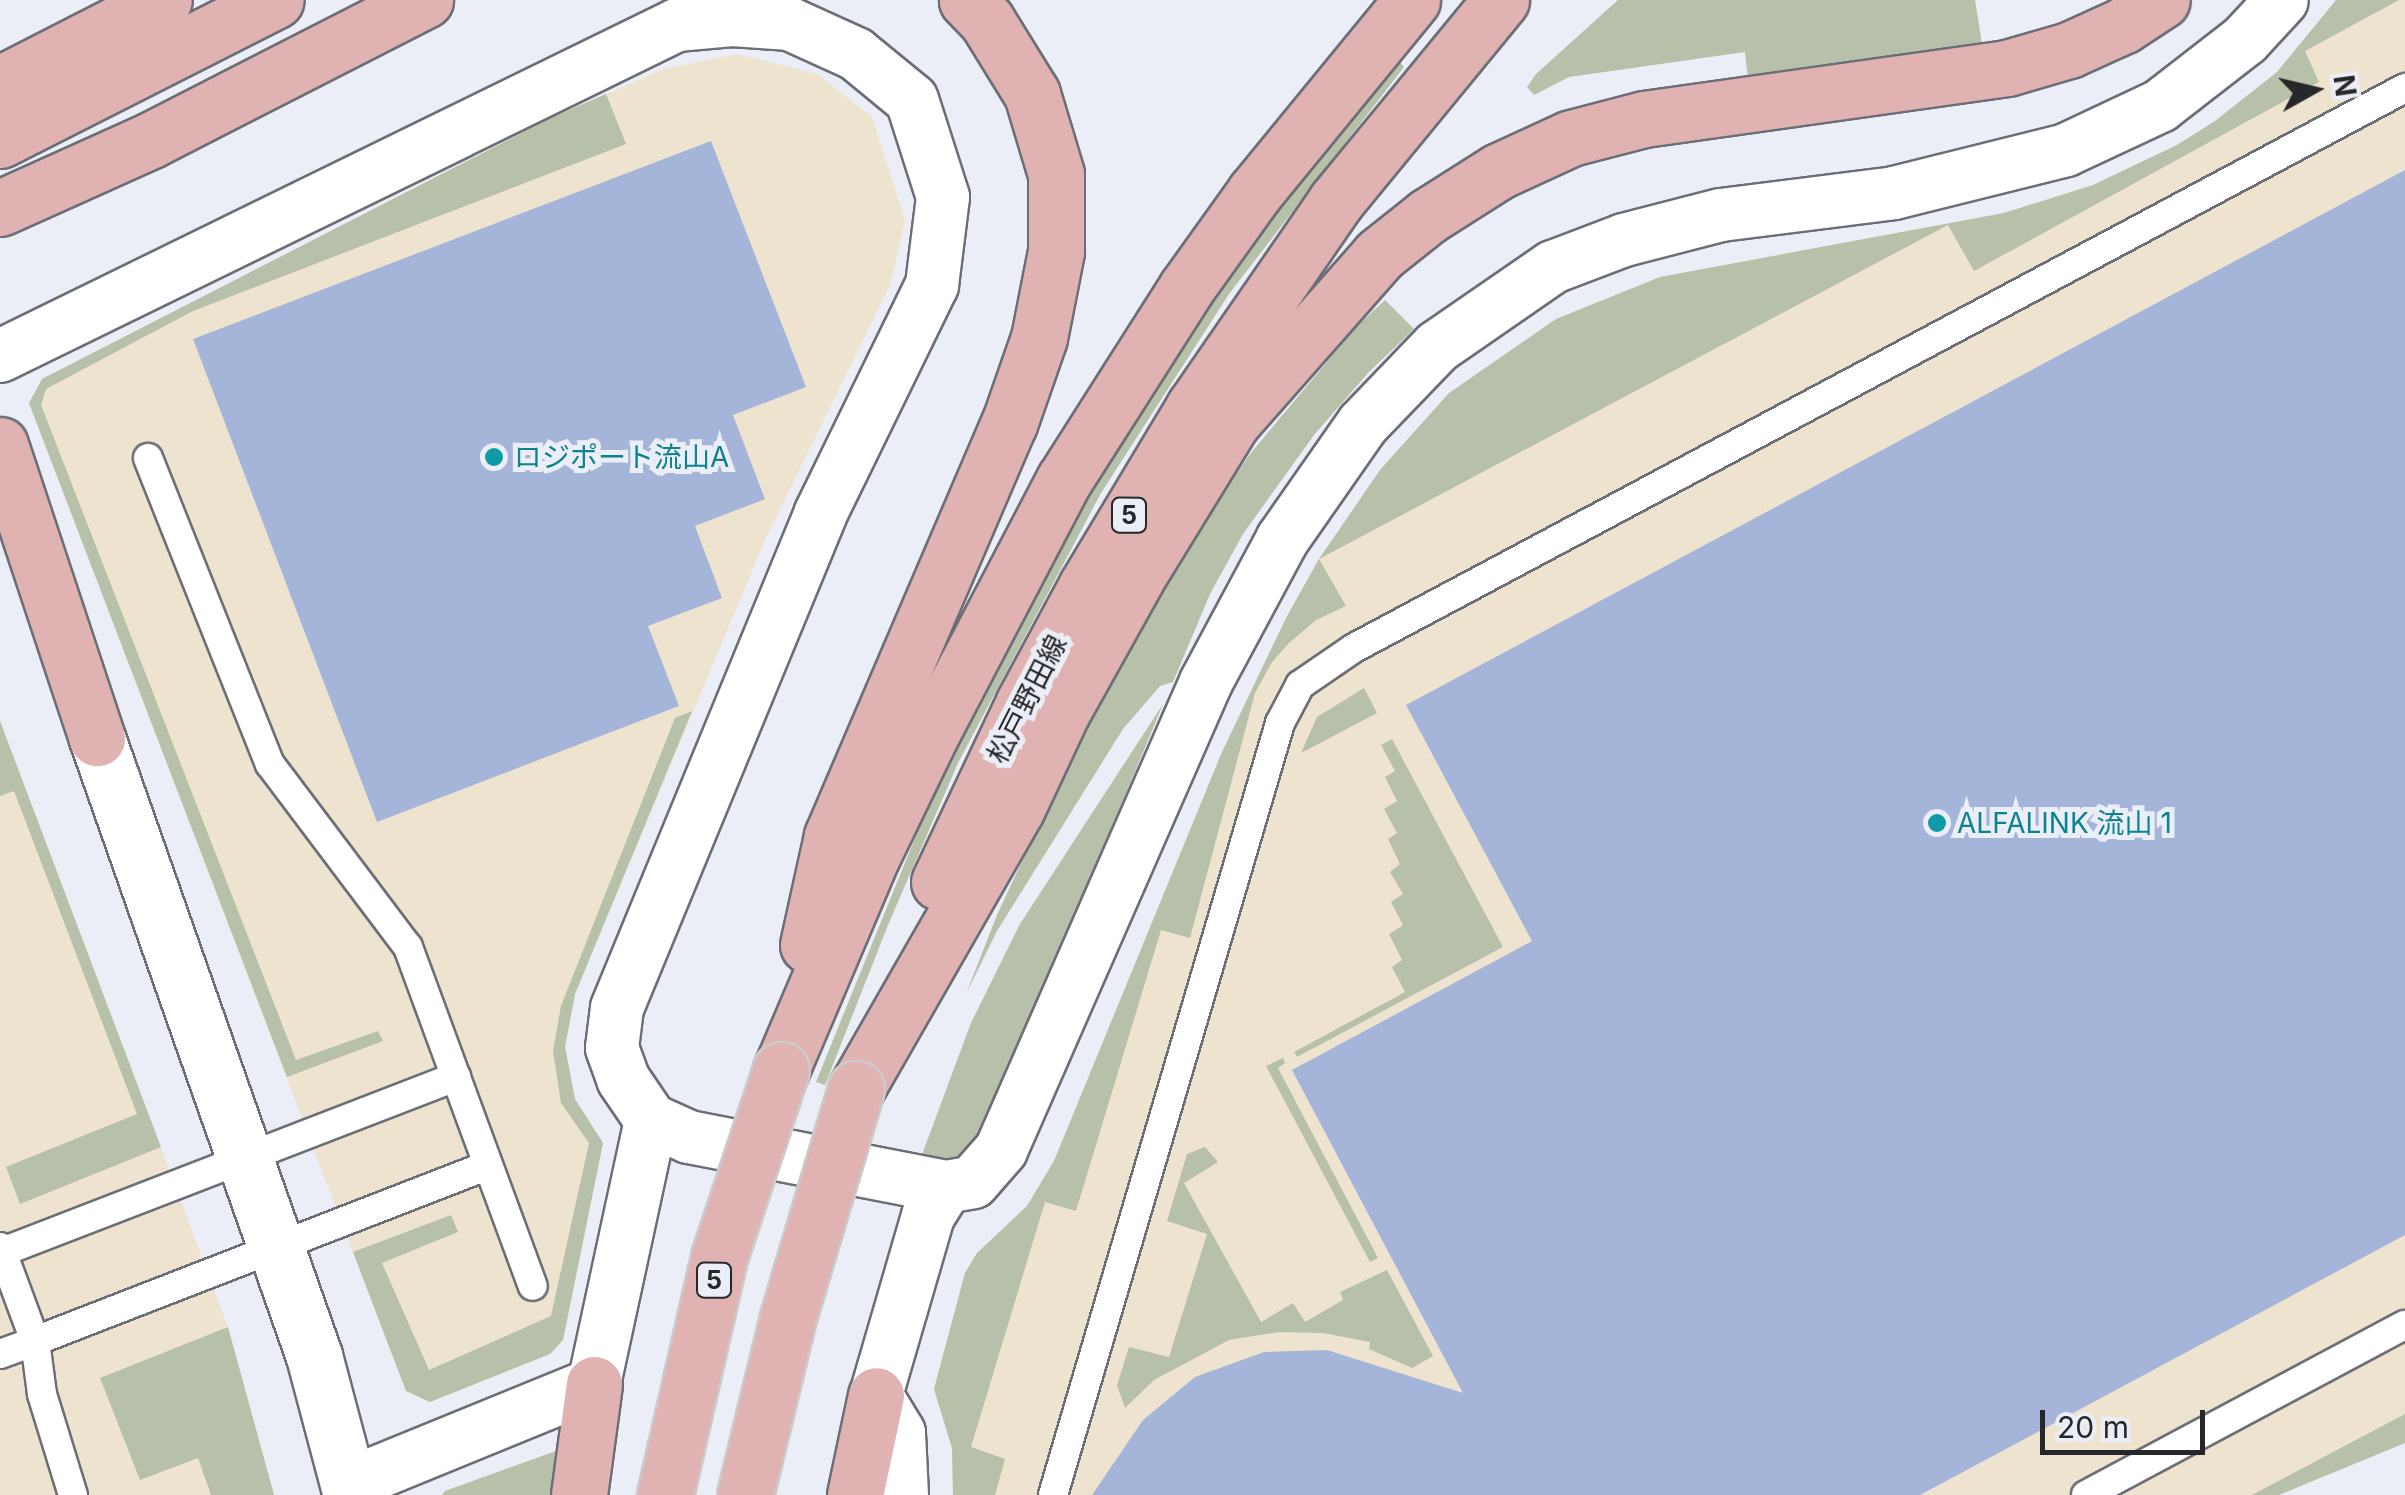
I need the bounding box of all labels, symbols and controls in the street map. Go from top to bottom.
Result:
north arrow [2265,40,2365,140]
text: N [2326,73,2363,99]
place label: ロジポート流山A [514,440,729,474]
marker: ロジポート流山A [483,446,505,468]
road number: 5 [1109,495,1149,535]
street label: 松戸野田線 [980,629,1074,769]
place label: ALFALINK 流山 1 [1957,806,2172,840]
marker: ALFALINK 流山 1 [1926,812,1948,834]
road number: 5 [694,1260,734,1300]
scale bar [2045,1390,2210,1452]
text: 20 m [2057,1409,2129,1445]

